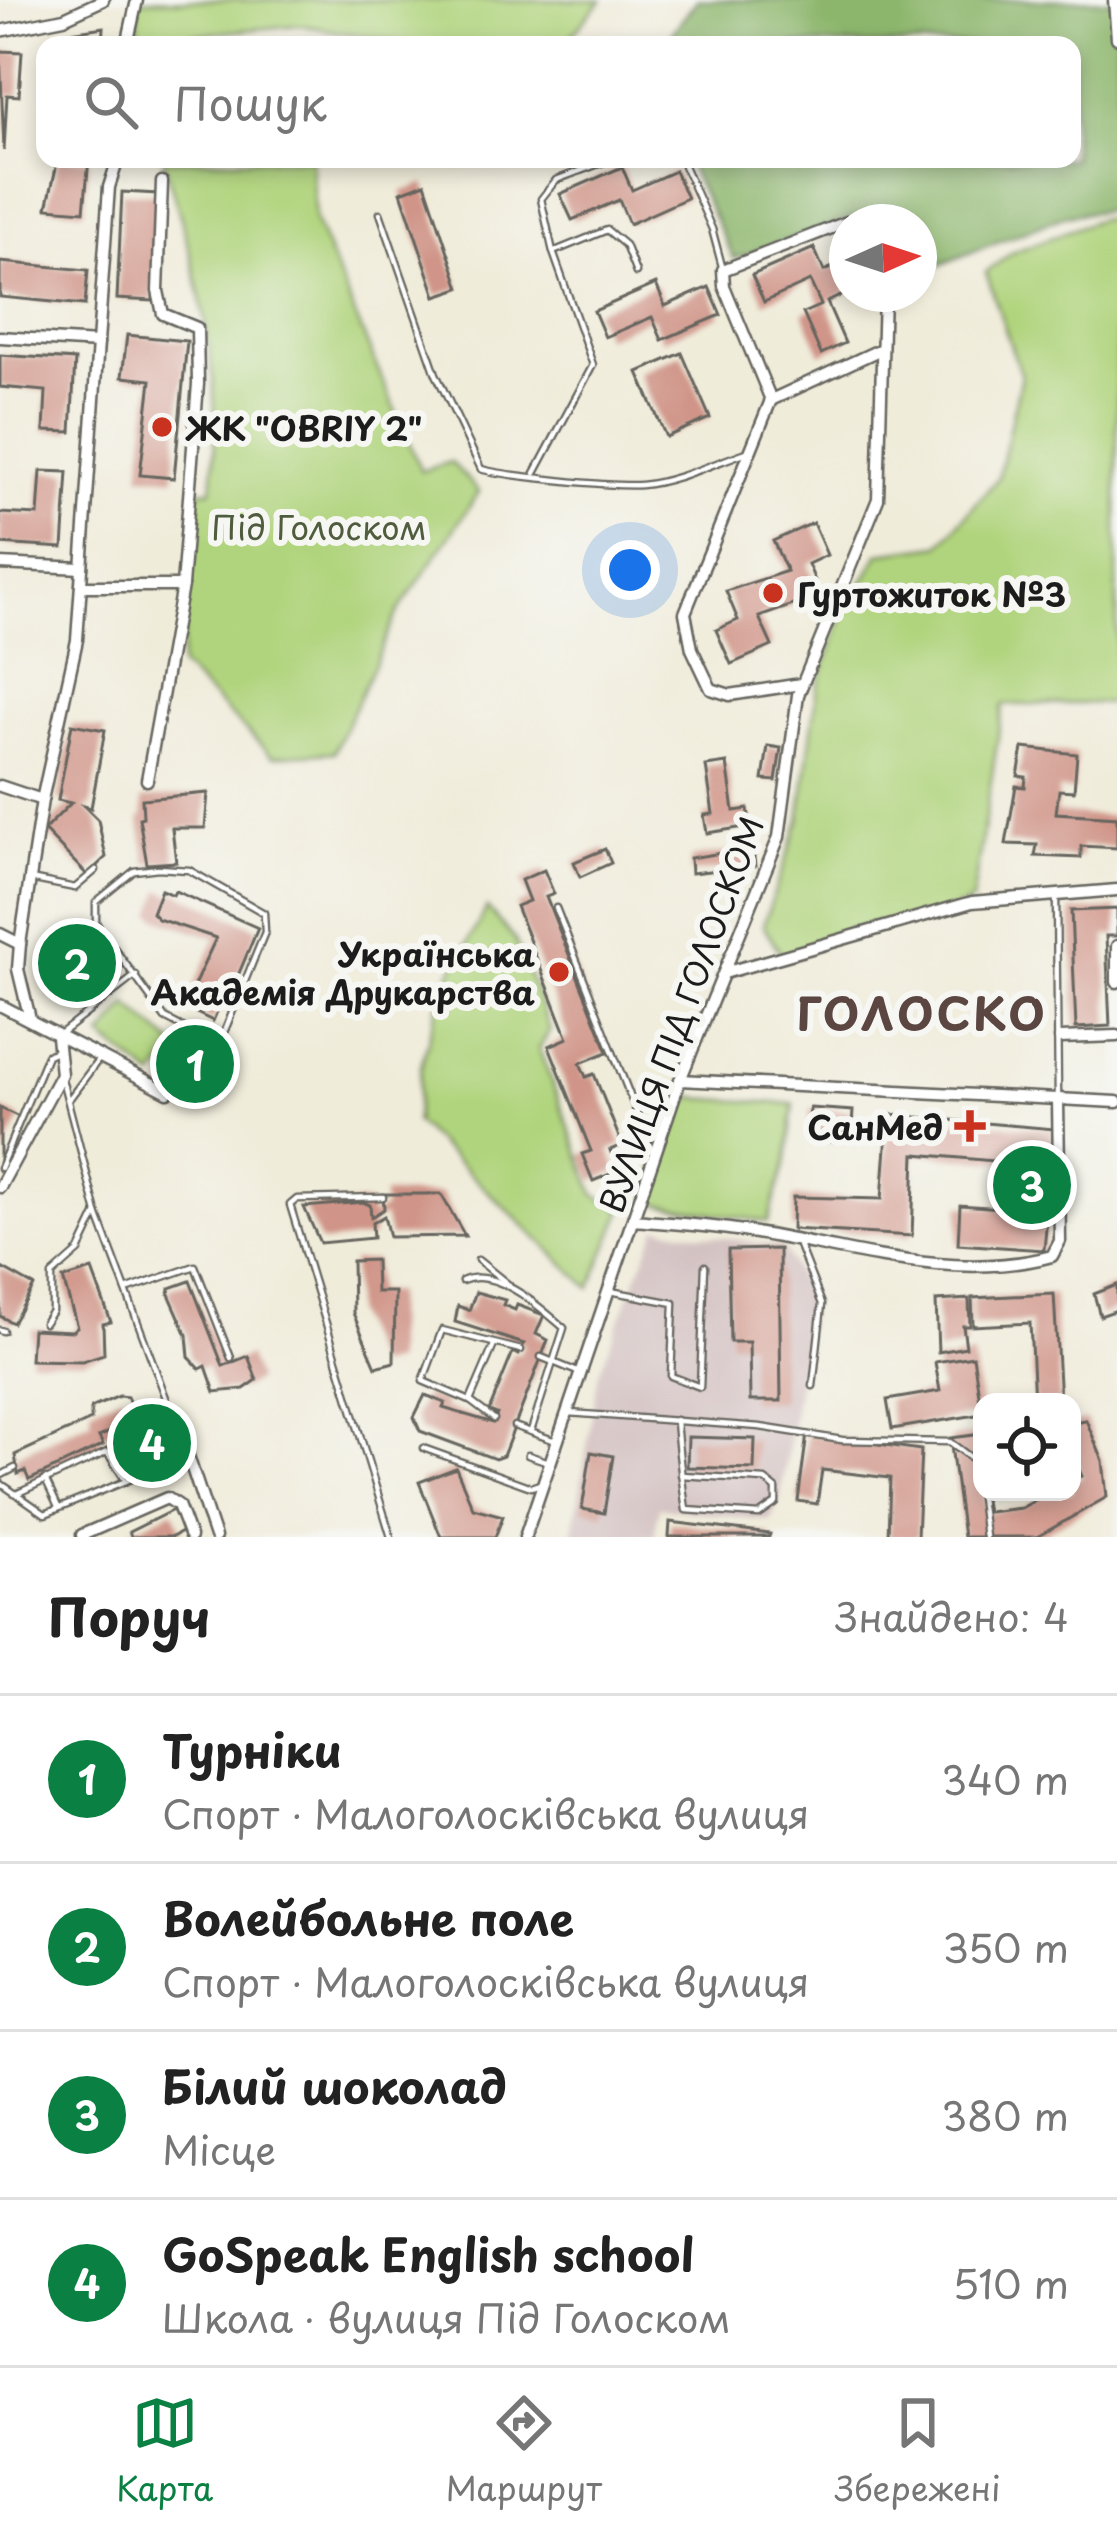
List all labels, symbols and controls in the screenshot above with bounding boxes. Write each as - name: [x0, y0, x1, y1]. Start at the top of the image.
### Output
- search box: [36, 36, 1081, 168]
- text: Пошук: [174, 68, 327, 136]
- icon: search: [78, 69, 144, 135]
- north arrow: [829, 204, 937, 312]
- place label: ЖК "OBRIY 2": [185, 402, 422, 452]
- marker: ЖК "OBRIY 2": [149, 414, 175, 440]
- park label: Під Голоском: [211, 501, 427, 551]
- your location: [600, 540, 660, 600]
- place label: Гуртожиток №3: [797, 568, 1066, 618]
- marker: Гуртожиток №3: [760, 580, 786, 606]
- street label: ВУЛИЦЯ ПІД ГОЛОСКОМ: [585, 809, 775, 1219]
- pin: 2: [38, 918, 116, 1008]
- place label: Українська Академія Друкарства: [151, 928, 536, 1016]
- marker: Українська Академія Друкарства: [546, 959, 572, 985]
- district label: ГОЛОСКО: [796, 978, 1048, 1046]
- pin: 1: [156, 1019, 234, 1109]
- place label: СанМед: [807, 1101, 943, 1151]
- marker: СанМед: [954, 1110, 986, 1142]
- pin: 3: [993, 1140, 1071, 1230]
- map controls: [973, 1393, 1081, 1501]
- button: locate: [973, 1393, 1081, 1501]
- pin: 4: [113, 1398, 191, 1488]
- text: Поруч: [48, 1577, 210, 1654]
- text: Знайдено: 4: [835, 1586, 1069, 1645]
- text: Турніки: [162, 1715, 342, 1783]
- text: 1: [78, 1749, 96, 1808]
- text: 340 m: [941, 1749, 1069, 1808]
- text: Спорт · Малоголосківська вулиця: [162, 1783, 809, 1842]
- text: Волейбольне поле: [162, 1883, 574, 1951]
- text: 2: [73, 1917, 101, 1976]
- text: 350 m: [942, 1917, 1069, 1976]
- text: Спорт · Малоголосківська вулиця: [162, 1951, 809, 2010]
- text: Білий шоколад: [162, 2051, 507, 2119]
- text: 3: [74, 2085, 100, 2144]
- text: 380 m: [941, 2085, 1069, 2144]
- text: Місце: [162, 2119, 276, 2178]
- text: GoSpeak English school: [162, 2219, 694, 2287]
- text: 4: [74, 2253, 100, 2312]
- text: 510 m: [952, 2253, 1069, 2312]
- text: Школа · вулиця Під Голоском: [162, 2287, 731, 2346]
- tab: Карта: [116, 2390, 213, 2512]
- tab: Маршрут: [446, 2390, 602, 2512]
- tab: Збережені: [835, 2390, 1001, 2512]

